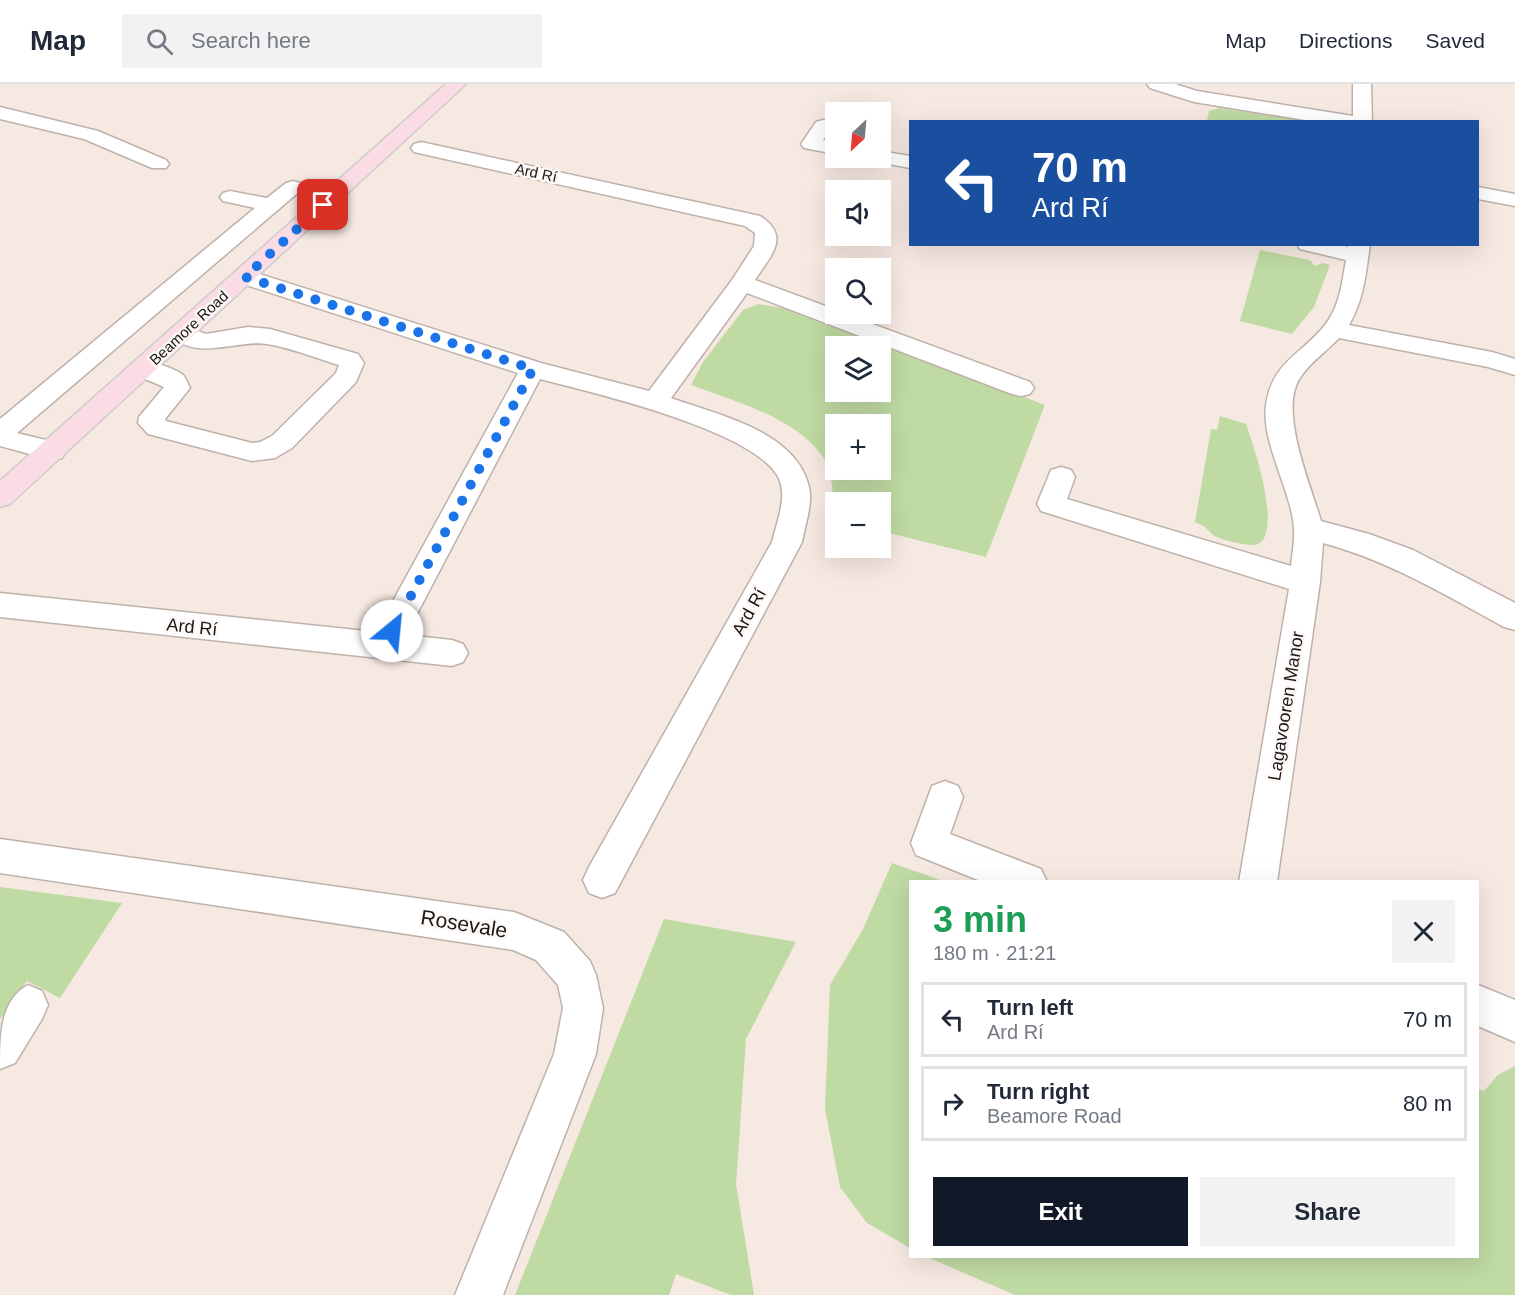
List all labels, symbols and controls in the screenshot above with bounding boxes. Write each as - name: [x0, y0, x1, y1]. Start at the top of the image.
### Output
- search box: [122, 14, 542, 68]
- text: Map: [30, 25, 86, 56]
- icon: search: [143, 25, 176, 58]
- text: Search here: [191, 28, 311, 53]
- text: Map: [1225, 29, 1266, 52]
- text: Directions: [1299, 29, 1392, 52]
- text: Saved: [1425, 29, 1485, 52]
- north arrow: [825, 102, 891, 168]
- map controls: [825, 102, 891, 558]
- icon: left: [933, 144, 1011, 222]
- text: 70 m: [1032, 144, 1128, 191]
- street label: Ard Rí: [514, 160, 559, 185]
- pin: [297, 179, 348, 230]
- button: sound: [825, 180, 891, 246]
- icon: arrive: [306, 188, 339, 221]
- text: Ard Rí: [1032, 193, 1109, 223]
- button: search: [825, 258, 891, 324]
- street label: Beamore Road: [146, 287, 231, 368]
- button: layers: [825, 336, 891, 402]
- button: +: [825, 414, 891, 480]
- button: −: [825, 492, 891, 558]
- street label: Ard Rí: [728, 585, 770, 639]
- position arrow: [360, 599, 424, 663]
- street label: Ard Rí: [166, 614, 218, 640]
- street label: Lagavooren Manor: [1264, 630, 1308, 782]
- text: 3 min: [933, 899, 1027, 940]
- button: close: [1392, 900, 1455, 963]
- street label: Rosevale: [419, 905, 509, 942]
- text: 180 m · 21:21: [933, 942, 1056, 964]
- text: Turn left: [987, 995, 1073, 1020]
- icon: left: [936, 1003, 969, 1036]
- text: 70 m: [1403, 1007, 1452, 1032]
- text: Ard Rí: [987, 1021, 1044, 1043]
- text: Turn right: [987, 1079, 1089, 1104]
- icon: right: [936, 1087, 969, 1120]
- text: 80 m: [1403, 1091, 1452, 1116]
- text: Beamore Road: [987, 1105, 1122, 1127]
- button: Exit: [933, 1177, 1188, 1246]
- button: Share: [1200, 1177, 1455, 1246]

